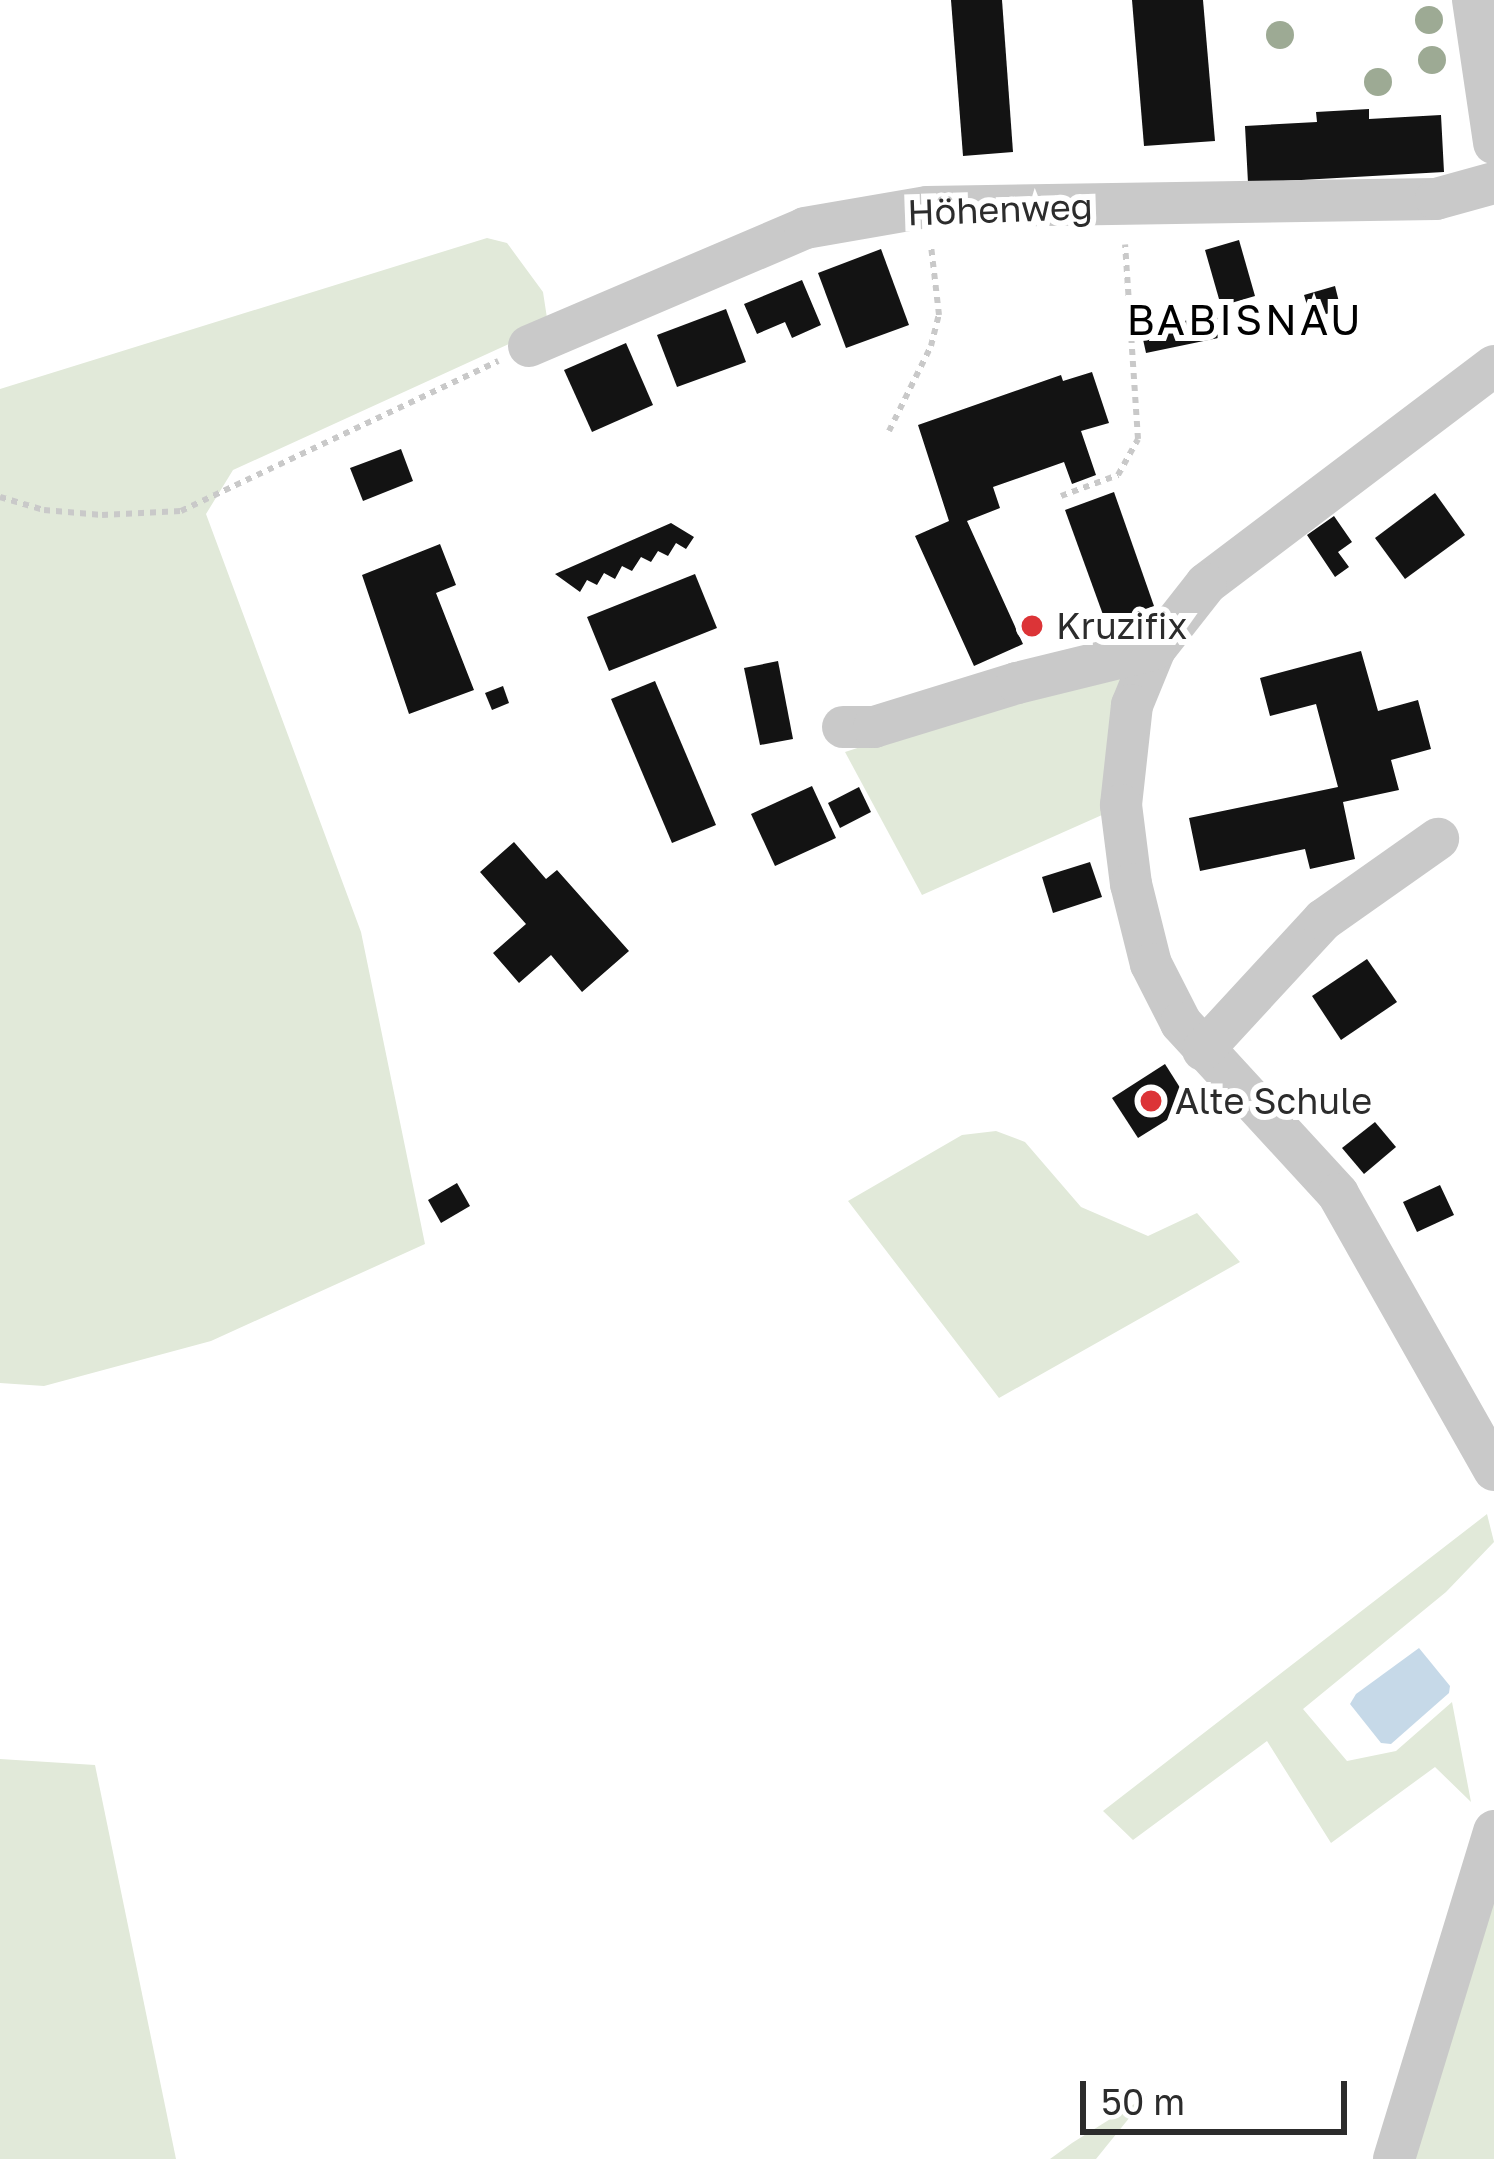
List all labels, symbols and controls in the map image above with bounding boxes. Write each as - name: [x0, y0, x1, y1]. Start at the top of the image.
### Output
- street label: Höhenweg: [907, 184, 1093, 234]
- district label: BABISNAU: [1126, 294, 1364, 344]
- place label: Kruzifix: [1056, 604, 1187, 648]
- marker: Kruzifix: [1019, 613, 1045, 639]
- place label: Alte Schule: [1175, 1079, 1372, 1123]
- marker: Alte Schule: [1138, 1088, 1164, 1114]
- scale bar: [1086, 2057, 1353, 2131]
- text: 50 m: [1101, 2080, 1185, 2123]

